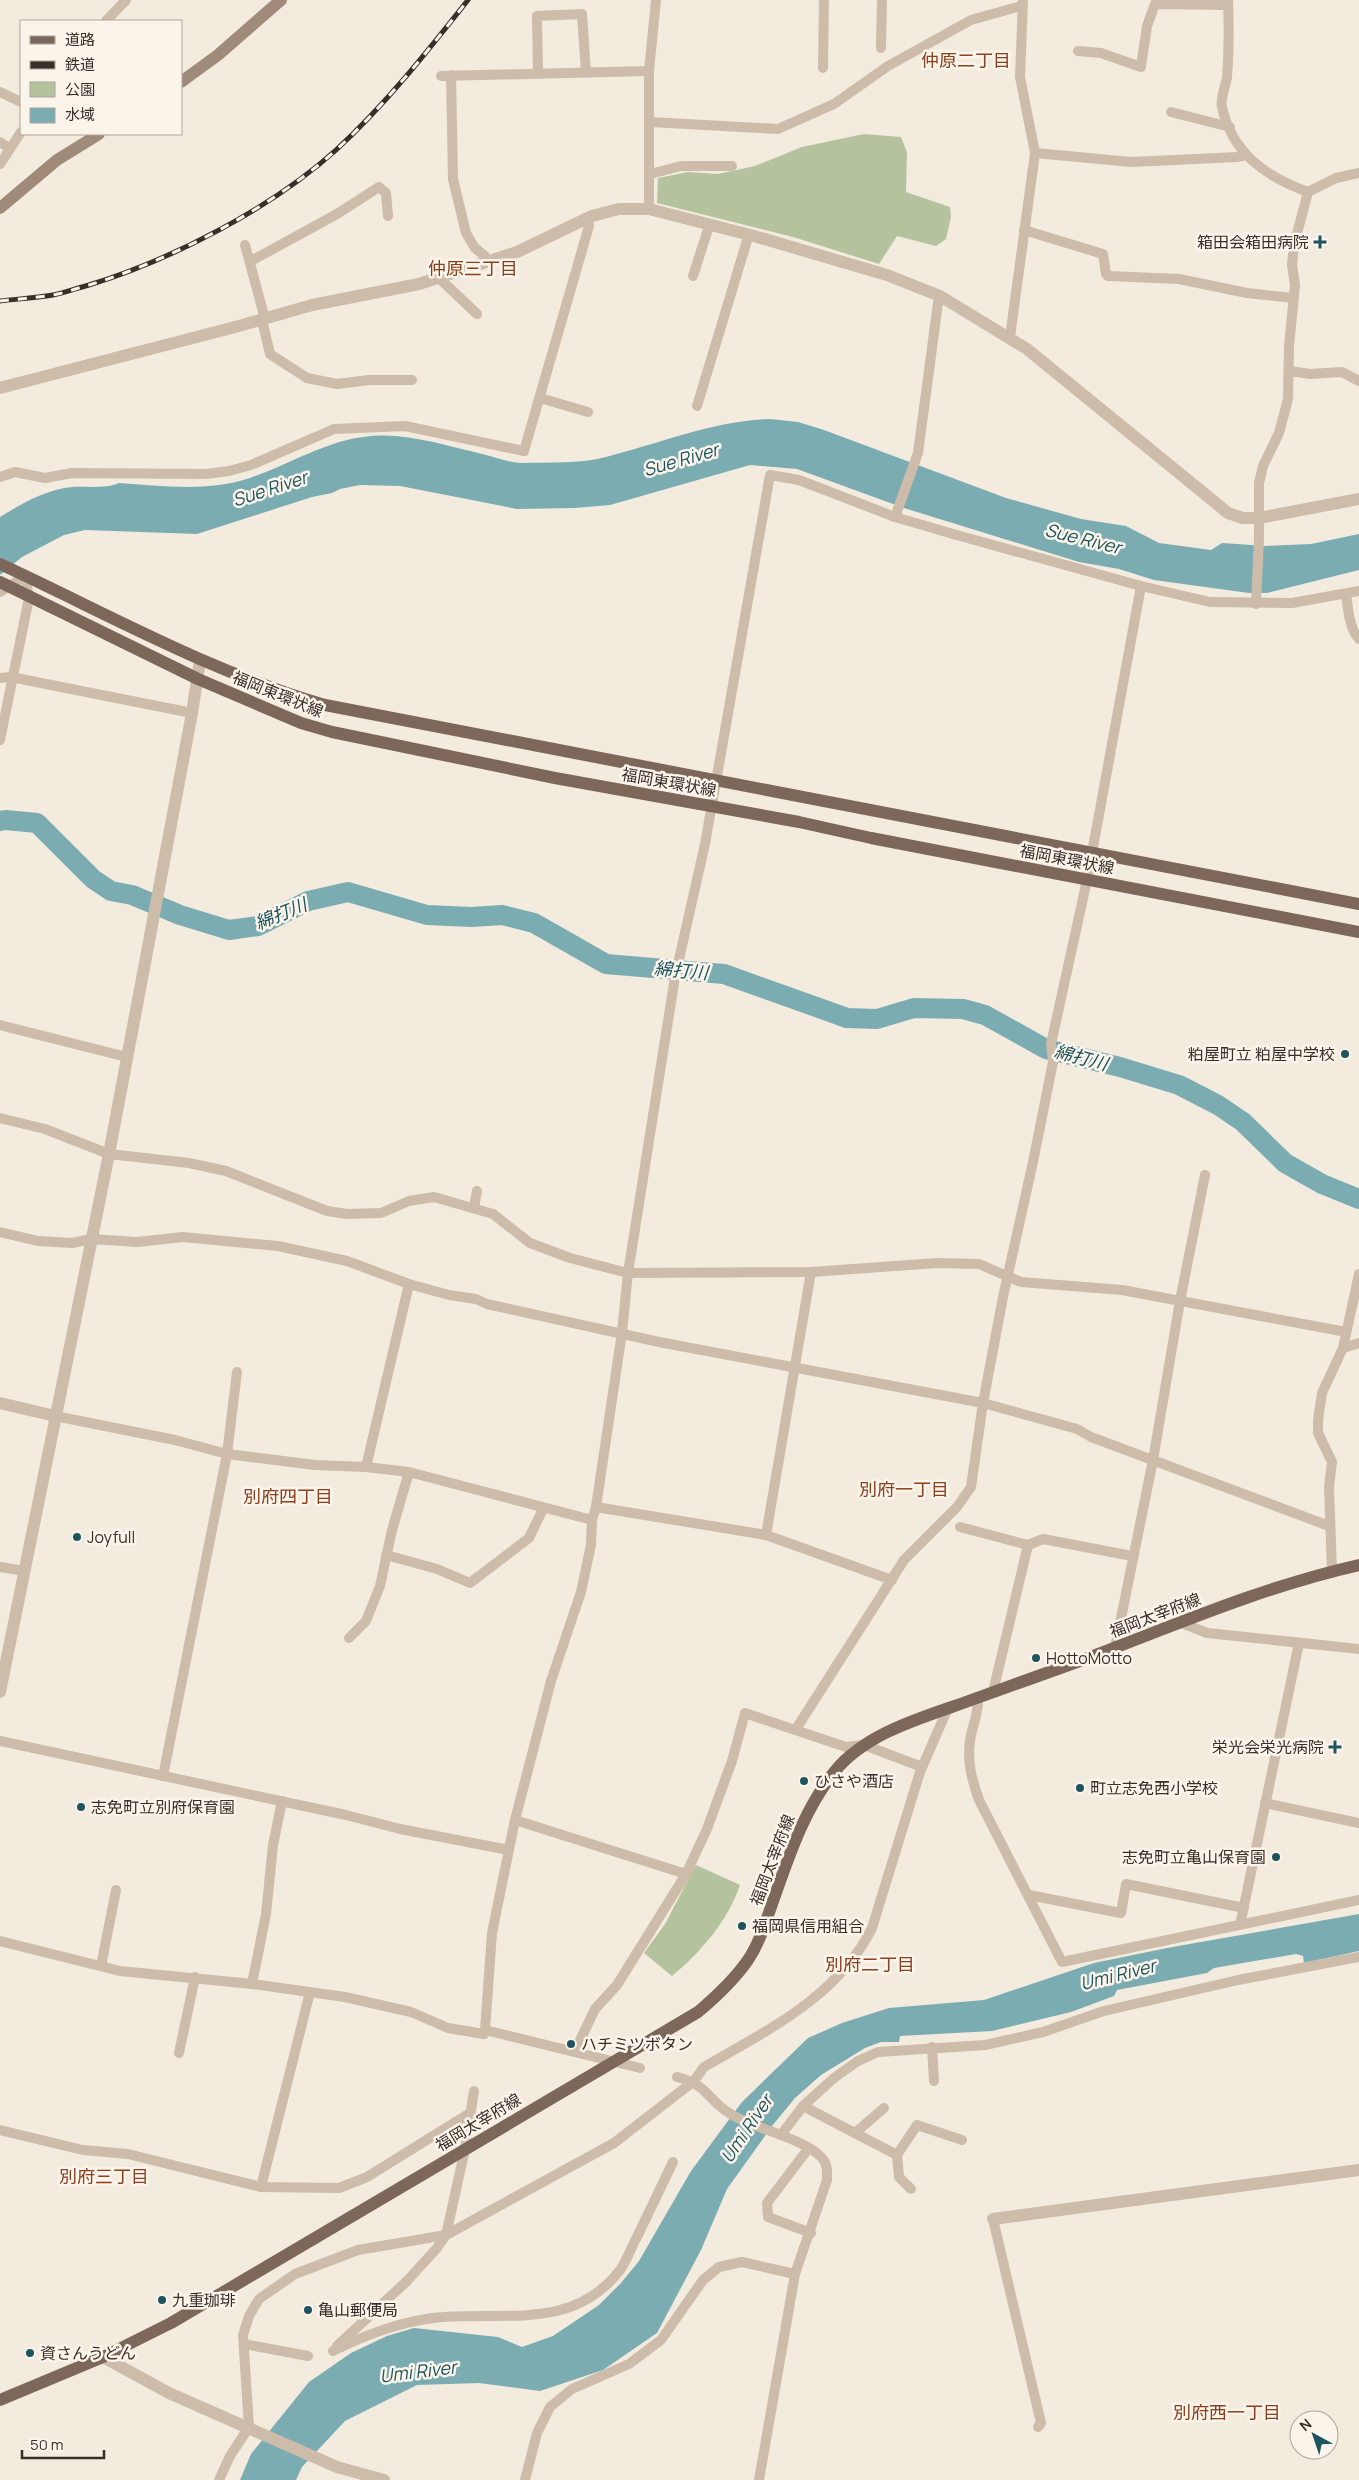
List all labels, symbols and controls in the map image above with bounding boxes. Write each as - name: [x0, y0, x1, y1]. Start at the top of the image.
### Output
- legend: [20, 20, 182, 135]
- text: 道路: [65, 29, 95, 50]
- district label: 仲原二丁目: [921, 48, 1011, 72]
- text: 鉄道: [65, 54, 95, 75]
- text: 公園: [65, 79, 95, 100]
- text: 水域: [65, 104, 95, 125]
- place label: 箱田会箱田病院: [1197, 231, 1309, 253]
- marker: 箱田会箱田病院: [1313, 235, 1327, 249]
- district label: 仲原三丁目: [428, 256, 518, 280]
- water label: Sue River: [640, 436, 724, 481]
- water label: Sue River: [229, 464, 313, 511]
- water label: Sue River: [1043, 517, 1126, 560]
- street label: 福岡東環状線: [229, 666, 327, 722]
- street label: 福岡東環状線: [620, 763, 718, 801]
- street label: 福岡東環状線: [1018, 839, 1116, 879]
- water label: 綿打川: [251, 891, 312, 934]
- water label: 綿打川: [653, 956, 711, 984]
- water label: 綿打川: [1052, 1038, 1112, 1076]
- place label: 粕屋町立 粕屋中学校: [1188, 1043, 1335, 1065]
- marker: 粕屋町立 粕屋中学校: [1339, 1048, 1351, 1060]
- district label: 別府一丁目: [859, 1477, 949, 1501]
- district label: 別府四丁目: [243, 1484, 333, 1508]
- place label: Joyfull: [87, 1526, 135, 1548]
- marker: Joyfull: [71, 1531, 83, 1543]
- street label: 福岡太宰府線: [1106, 1588, 1204, 1642]
- place label: HottoMotto: [1046, 1647, 1132, 1669]
- marker: HottoMotto: [1030, 1652, 1042, 1664]
- place label: 栄光会栄光病院: [1212, 1736, 1324, 1758]
- marker: 栄光会栄光病院: [1328, 1740, 1342, 1754]
- place label: ひさや酒店: [814, 1770, 894, 1792]
- marker: ひさや酒店: [798, 1775, 810, 1787]
- place label: 町立志免西小学校: [1090, 1777, 1218, 1799]
- marker: 町立志免西小学校: [1074, 1782, 1086, 1794]
- place label: 志免町立別府保育園: [91, 1796, 235, 1818]
- marker: 志免町立別府保育園: [75, 1801, 87, 1813]
- street label: 福岡太宰府線: [745, 1811, 799, 1909]
- place label: 志免町立亀山保育園: [1122, 1846, 1266, 1868]
- marker: 志免町立亀山保育園: [1270, 1851, 1282, 1863]
- place label: 福岡県信用組合: [752, 1915, 864, 1937]
- marker: 福岡県信用組合: [736, 1920, 748, 1932]
- district label: 別府二丁目: [825, 1952, 915, 1976]
- water label: Umi River: [1077, 1952, 1160, 1995]
- place label: ハチミツボタン: [581, 2033, 693, 2055]
- marker: ハチミツボタン: [565, 2038, 577, 2050]
- street label: 福岡太宰府線: [431, 2088, 525, 2156]
- water label: Umi River: [715, 2088, 779, 2167]
- district label: 別府三丁目: [59, 2164, 149, 2188]
- place label: 九重珈琲: [172, 2289, 236, 2311]
- marker: 九重珈琲: [156, 2294, 168, 2306]
- place label: 亀山郵便局: [318, 2299, 398, 2321]
- marker: 亀山郵便局: [302, 2304, 314, 2316]
- place label: 資さんうどん: [40, 2342, 136, 2364]
- marker: 資さんうどん: [24, 2347, 36, 2359]
- water label: Umi River: [378, 2354, 460, 2388]
- district label: 別府西一丁目: [1173, 2400, 1281, 2424]
- north arrow: [1289, 2410, 1339, 2460]
- text: N: [1295, 2414, 1315, 2435]
- scale bar: [22, 2428, 105, 2460]
- text: 50 m: [30, 2434, 64, 2455]

